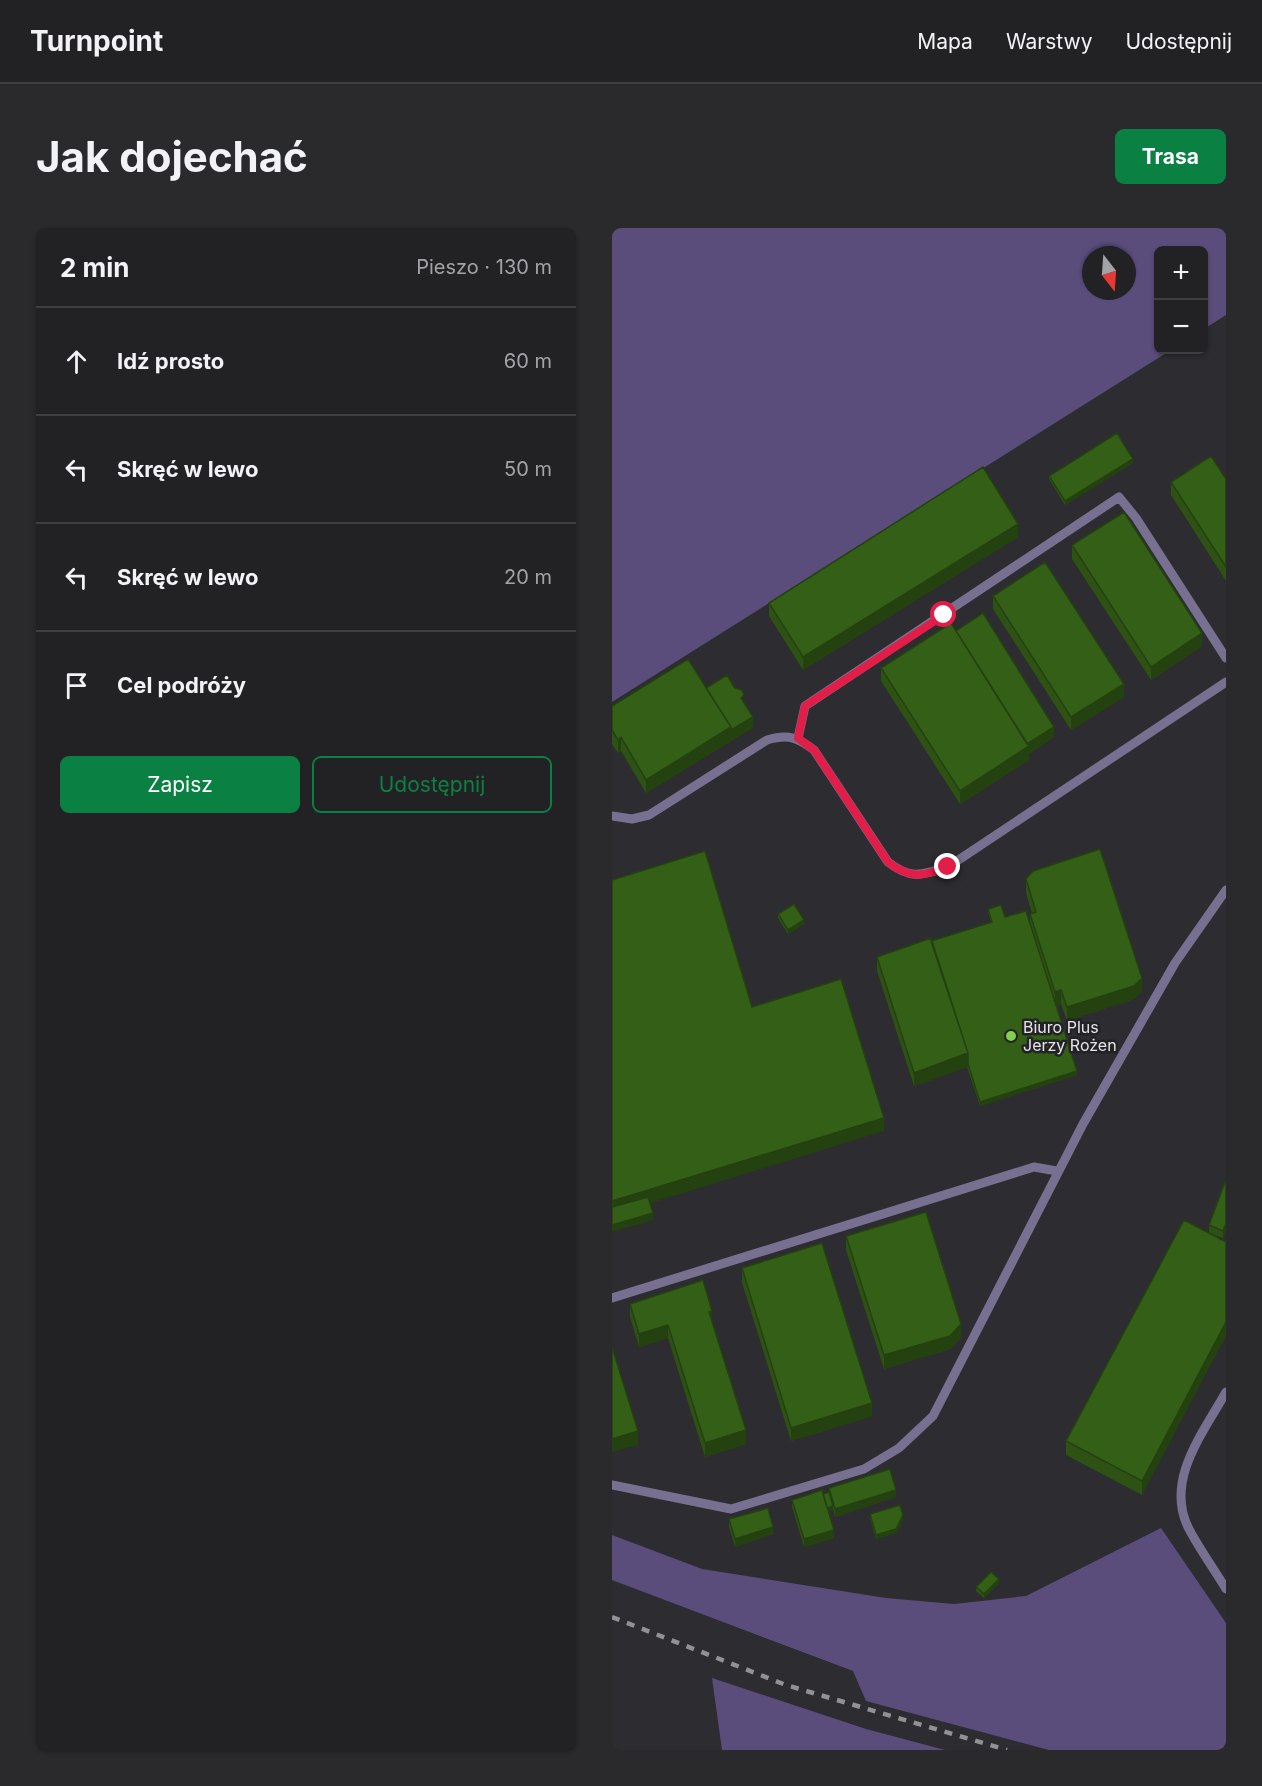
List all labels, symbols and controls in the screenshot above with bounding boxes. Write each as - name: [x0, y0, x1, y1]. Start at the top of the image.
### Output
- text: Turnpoint: [30, 24, 163, 58]
- text: Mapa: [917, 29, 973, 54]
- text: Warstwy: [1006, 29, 1092, 54]
- text: Udostępnij: [1125, 29, 1232, 54]
- button: Trasa: [1115, 129, 1226, 184]
- text: Jak dojechać: [36, 131, 308, 182]
- north arrow: [1082, 246, 1136, 300]
- map controls: [1154, 246, 1208, 354]
- button: +: [1154, 246, 1208, 300]
- text: 2 min: [60, 252, 130, 283]
- text: Pieszo · 130 m: [416, 255, 552, 279]
- button: −: [1154, 300, 1208, 354]
- icon: ahead: [60, 345, 93, 378]
- text: Idź prosto: [117, 348, 224, 374]
- text: 60 m: [504, 349, 552, 373]
- icon: left: [60, 453, 93, 486]
- text: Skręć w lewo: [117, 456, 258, 482]
- text: 50 m: [504, 457, 552, 481]
- icon: left: [60, 561, 93, 594]
- text: Skręć w lewo: [117, 564, 258, 590]
- text: 20 m: [504, 565, 552, 589]
- route start: [930, 601, 956, 627]
- icon: arrive: [60, 669, 93, 702]
- text: Cel podróży: [117, 672, 246, 698]
- button: Zapisz: [60, 756, 300, 813]
- button: Udostępnij: [312, 756, 552, 813]
- route end: [934, 853, 960, 879]
- place label: Biuro Plus Jerzy Rożen: [1023, 1017, 1117, 1055]
- marker: Biuro Plus Jerzy Rożen: [1004, 1029, 1018, 1043]

